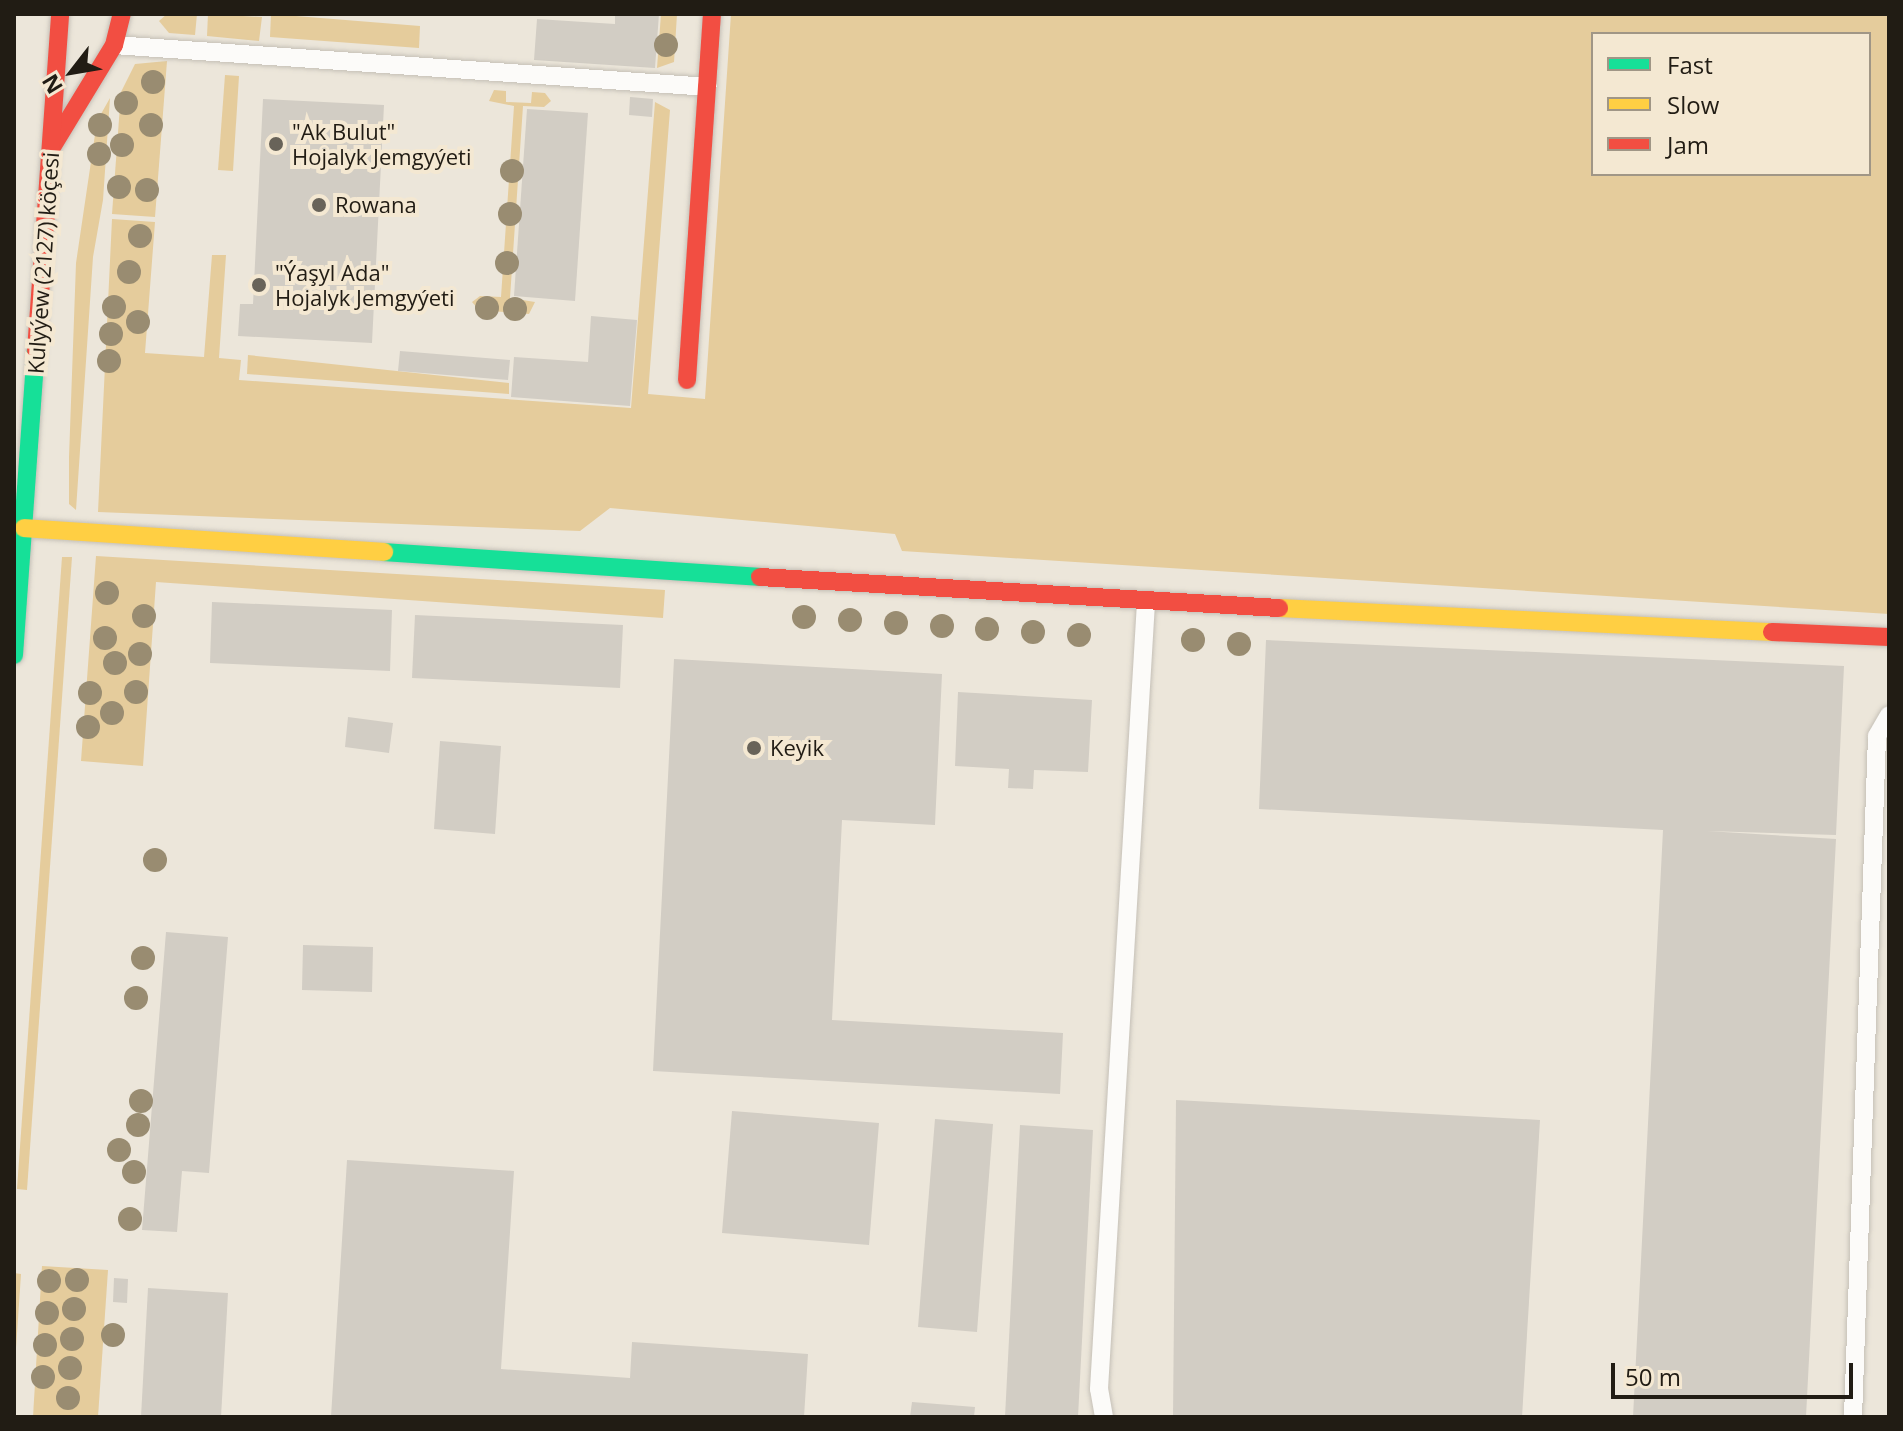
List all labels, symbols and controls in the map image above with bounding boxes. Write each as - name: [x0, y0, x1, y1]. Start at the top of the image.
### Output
- north arrow: [32, 32, 112, 112]
- legend: [1591, 32, 1871, 176]
- text: Fast: [1667, 48, 1713, 81]
- text: N: [34, 69, 69, 100]
- text: Slow: [1667, 88, 1719, 121]
- place label: "Ak Bulut" Hojalyk Jemgyýeti: [292, 118, 471, 170]
- text: Jam: [1667, 128, 1709, 161]
- marker: "Ak Bulut" Hojalyk Jemgyýeti: [267, 135, 285, 153]
- street label: Kulyýew (2127) köçesi: [22, 151, 64, 375]
- place label: Rowana: [335, 192, 417, 218]
- marker: Rowana: [310, 196, 328, 214]
- place label: "Ýaşyl Ada" Hojalyk Jemgyýeti: [275, 259, 454, 310]
- marker: "Ýaşyl Ada" Hojalyk Jemgyýeti: [250, 276, 268, 294]
- place label: Keyik: [770, 735, 824, 761]
- marker: Keyik: [745, 739, 763, 757]
- scale bar: [1615, 1347, 1857, 1397]
- text: 50 m: [1625, 1360, 1681, 1393]

